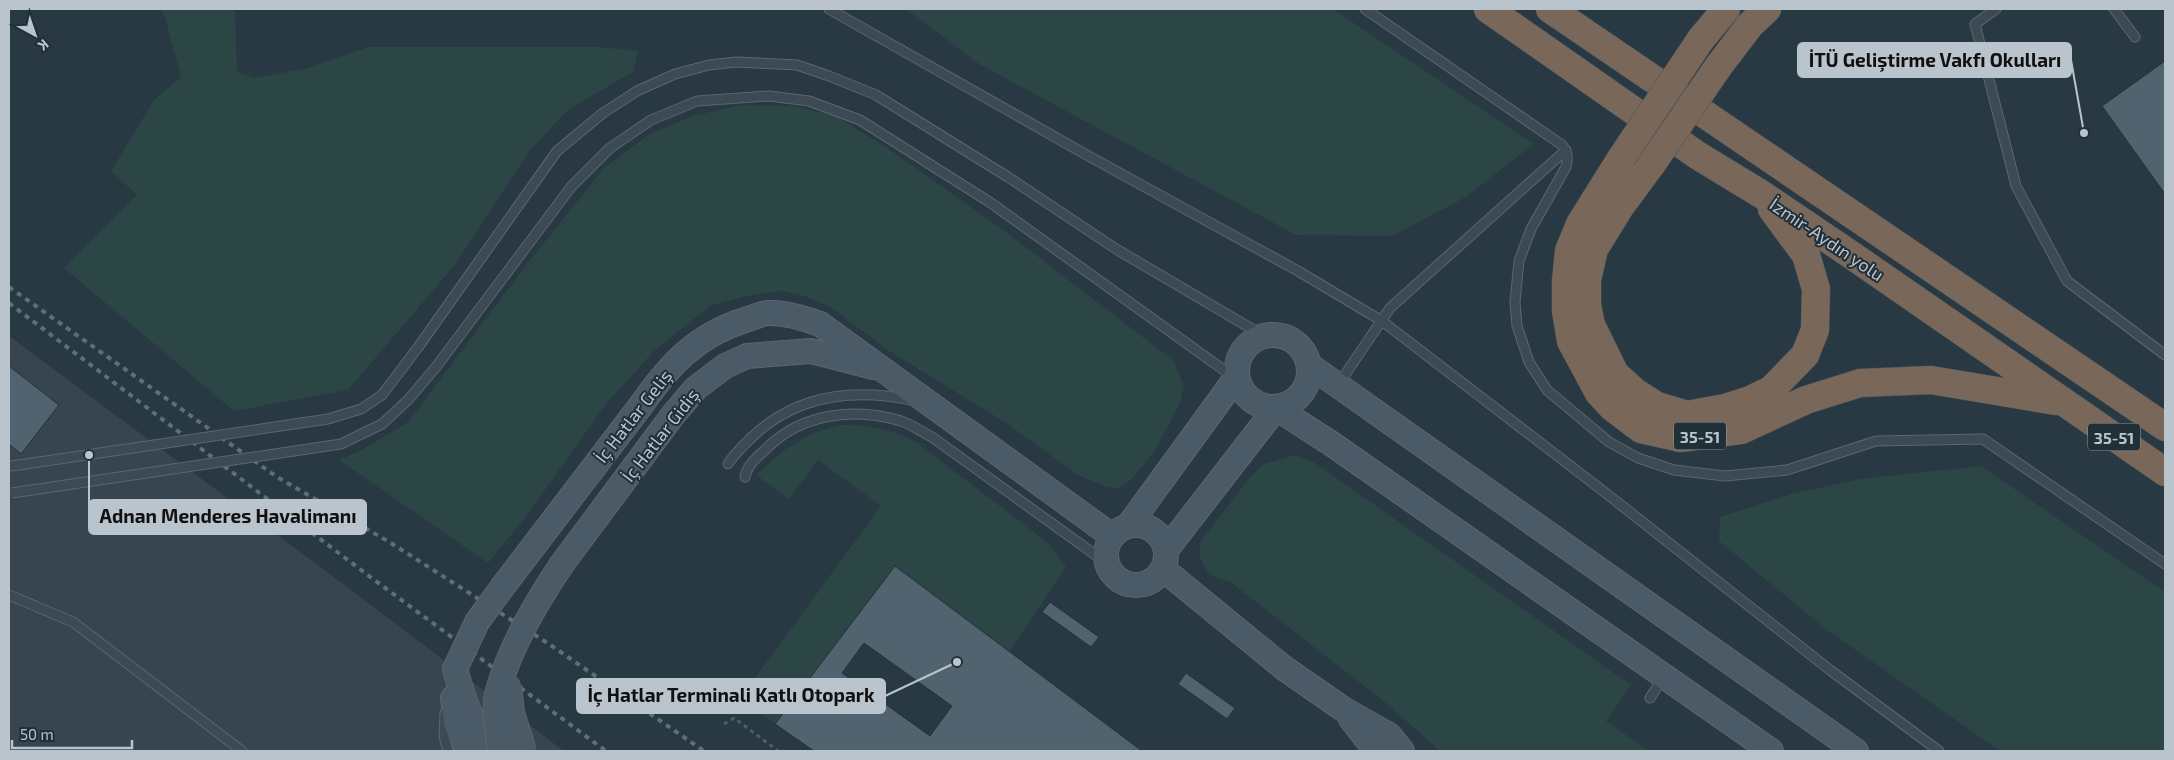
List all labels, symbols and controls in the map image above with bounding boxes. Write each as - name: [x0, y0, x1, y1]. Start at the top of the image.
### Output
- north arrow: [10, 10, 60, 60]
- text: K: [35, 36, 53, 55]
- callout: İTÜ Geliştirme Vakfı Okulları: [1798, 43, 2071, 77]
- text: İTÜ Geliştirme Vakfı Okulları: [1809, 48, 2061, 72]
- street label: İzmir-Aydın yolu: [1766, 193, 1888, 285]
- street label: İç Hatlar Geliş: [590, 365, 677, 468]
- street label: İç Hatlar Gidiş: [617, 384, 704, 487]
- road number: 35-51: [1674, 422, 1726, 450]
- road number: 35-51: [2088, 424, 2140, 451]
- callout: Adnan Menderes Havalimanı: [89, 500, 366, 534]
- text: Adnan Menderes Havalimanı: [99, 504, 357, 527]
- callout: İç Hatlar Terminali Katlı Otopark: [577, 679, 885, 713]
- text: İç Hatlar Terminali Katlı Otopark: [587, 683, 875, 707]
- scale bar: [12, 718, 132, 750]
- text: 50 m: [20, 725, 54, 743]

